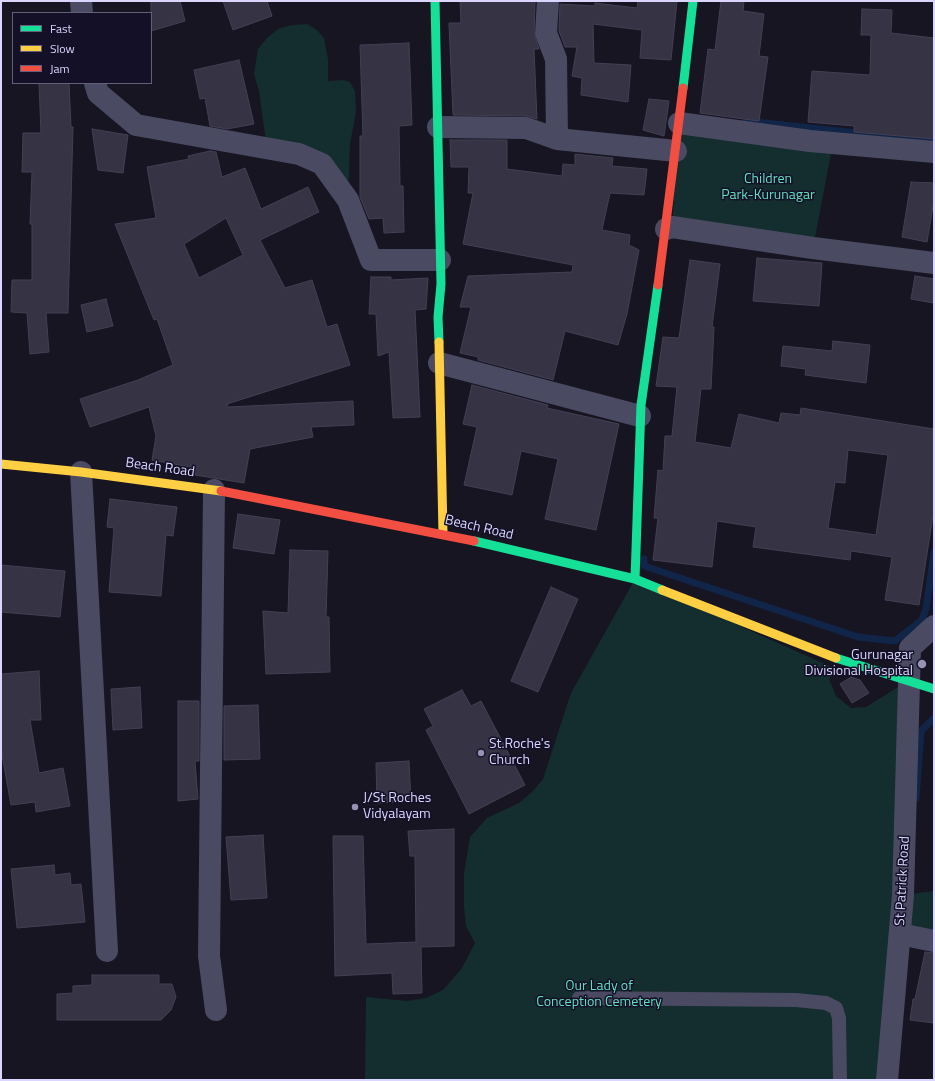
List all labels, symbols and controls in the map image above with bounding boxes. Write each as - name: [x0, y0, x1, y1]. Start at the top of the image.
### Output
- legend: [12, 12, 152, 84]
- text: Fast: [50, 19, 72, 38]
- text: Slow: [50, 39, 75, 58]
- text: Jam: [50, 59, 70, 78]
- park label: Children Park-Kurunagar: [721, 172, 815, 204]
- street label: Beach Road: [124, 455, 196, 481]
- street label: Beach Road: [443, 512, 515, 544]
- place label: Gurunagar Divisional Hospital: [804, 648, 913, 680]
- marker: Gurunagar Divisional Hospital: [916, 658, 928, 670]
- place label: St.Roche's Church: [489, 737, 550, 770]
- marker: St.Roche's Church: [476, 748, 486, 758]
- place label: J/St Roches Vidyalayam: [363, 791, 431, 824]
- marker: J/St Roches Vidyalayam: [350, 802, 360, 812]
- street label: St Patrick Road: [892, 836, 914, 926]
- park label: Our Lady of Conception Cemetery: [536, 979, 662, 1012]

